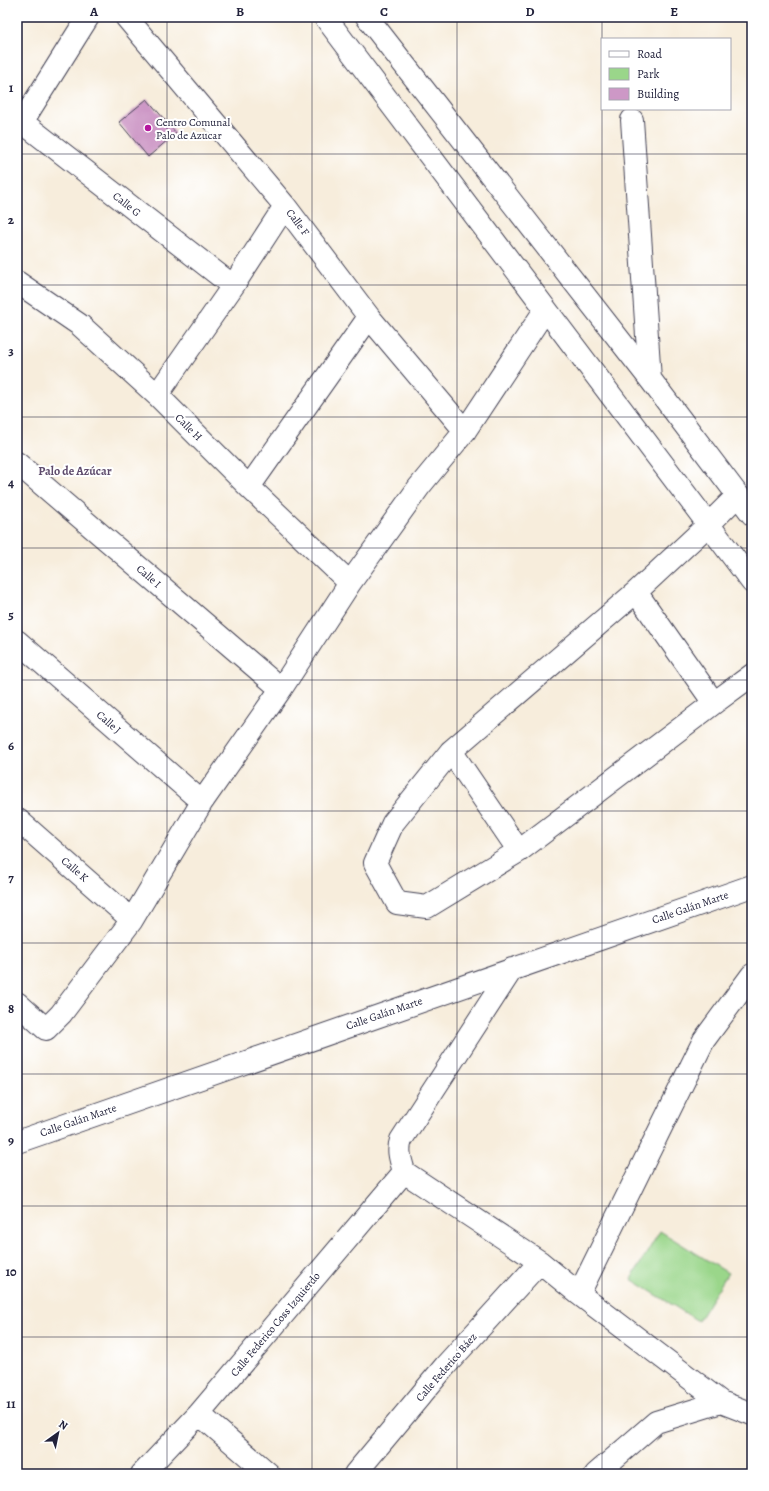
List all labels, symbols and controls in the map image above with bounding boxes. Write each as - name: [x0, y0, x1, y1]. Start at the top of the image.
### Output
- text: A: [89, 3, 99, 20]
- text: B: [236, 3, 244, 20]
- text: C: [380, 3, 388, 20]
- text: D: [525, 3, 535, 20]
- text: E: [670, 3, 678, 20]
- legend: [601, 38, 731, 110]
- text: Road: [637, 46, 663, 62]
- text: Park: [637, 66, 660, 82]
- text: 1: [9, 79, 14, 96]
- text: Building: [637, 86, 679, 102]
- place label: Centro Comunal Palo de Azucar: [156, 115, 230, 143]
- marker: Centro Comunal Palo de Azucar: [143, 123, 153, 133]
- street label: Calle G: [110, 189, 144, 220]
- street label: Calle F: [283, 206, 313, 239]
- text: 2: [8, 211, 15, 228]
- text: 3: [8, 342, 14, 359]
- street label: Calle H: [172, 410, 206, 444]
- district label: Palo de Azúcar: [38, 463, 112, 479]
- text: 4: [8, 474, 14, 491]
- street label: Calle I: [133, 561, 164, 591]
- text: 5: [8, 606, 14, 623]
- street label: Calle J: [93, 708, 124, 738]
- text: 6: [8, 737, 14, 754]
- street label: Calle K: [58, 853, 92, 885]
- text: 7: [8, 869, 14, 886]
- street label: Calle Galán Marte: [650, 887, 730, 928]
- street label: Calle Galán Marte: [344, 993, 424, 1034]
- text: 8: [8, 1000, 14, 1017]
- street label: Calle Galán Marte: [38, 1100, 118, 1141]
- text: 9: [8, 1132, 14, 1149]
- text: 10: [5, 1263, 17, 1280]
- street label: Calle Federico Coss Izquierdo: [227, 1268, 324, 1380]
- street label: Calle Federico Báez: [412, 1330, 480, 1405]
- text: 11: [6, 1395, 16, 1412]
- north arrow: [38, 1413, 78, 1453]
- text: N: [56, 1417, 71, 1434]

